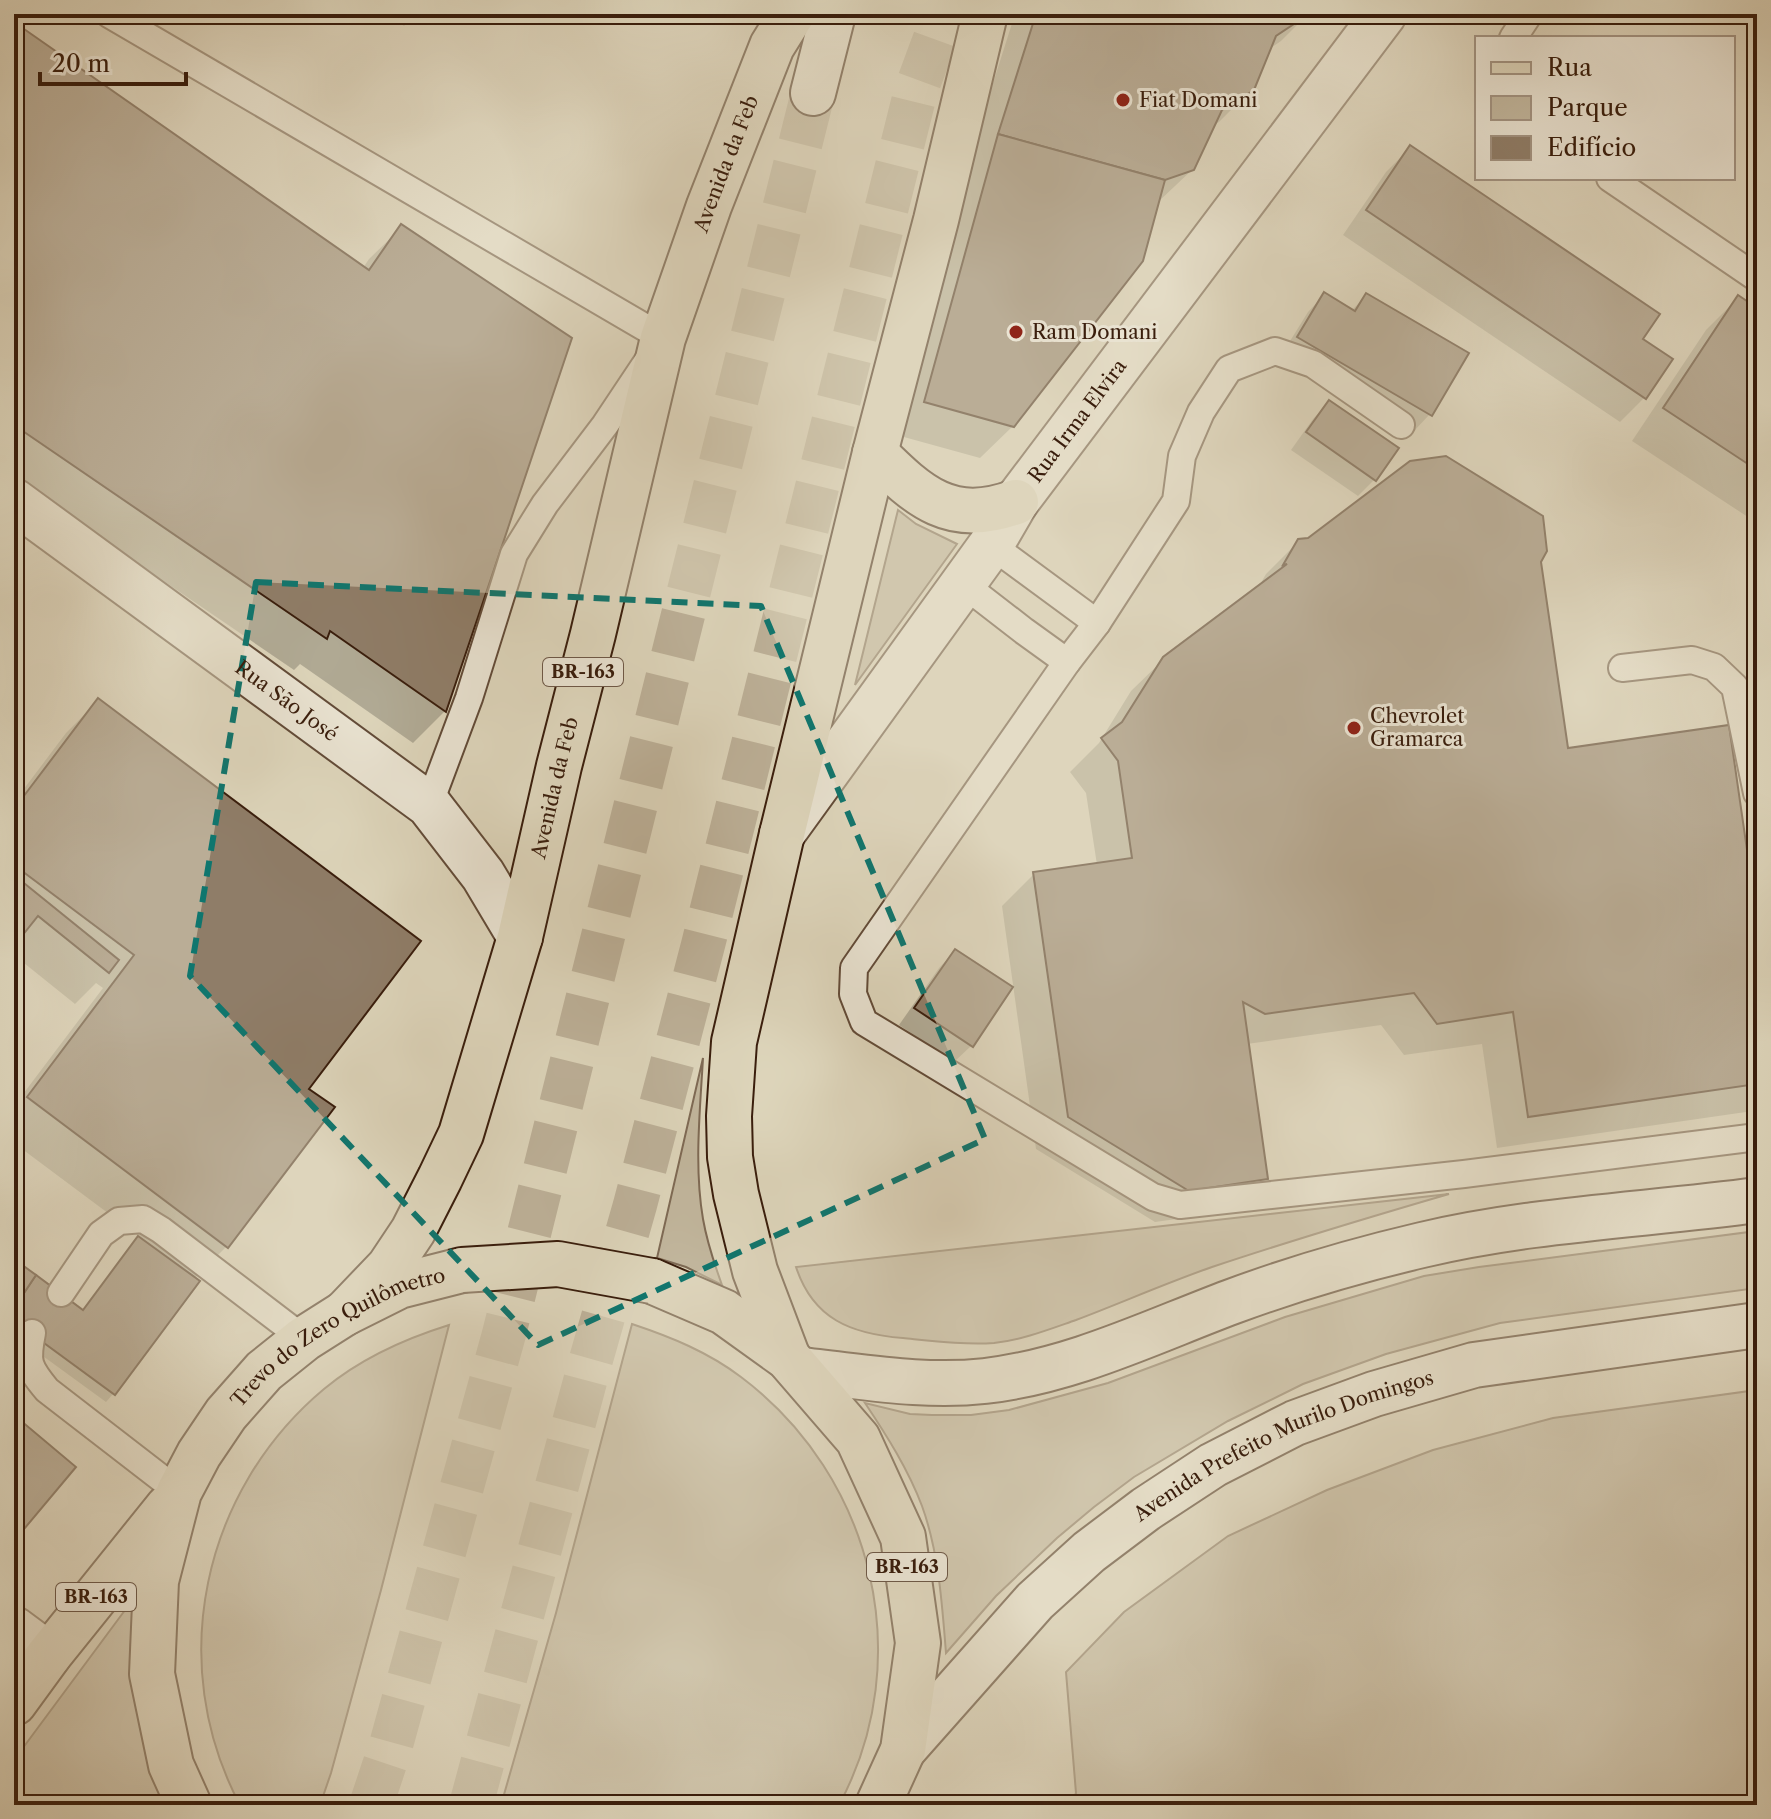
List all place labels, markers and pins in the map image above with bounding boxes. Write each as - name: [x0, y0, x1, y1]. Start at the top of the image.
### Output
- place label: Fiat Domani: [1139, 88, 1257, 112]
- marker: Fiat Domani: [1114, 91, 1132, 109]
- place label: Ram Domani: [1032, 320, 1157, 344]
- marker: Ram Domani: [1007, 323, 1025, 341]
- place label: Chevrolet Gramarca: [1370, 704, 1464, 751]
- marker: Chevrolet Gramarca: [1345, 719, 1363, 737]

